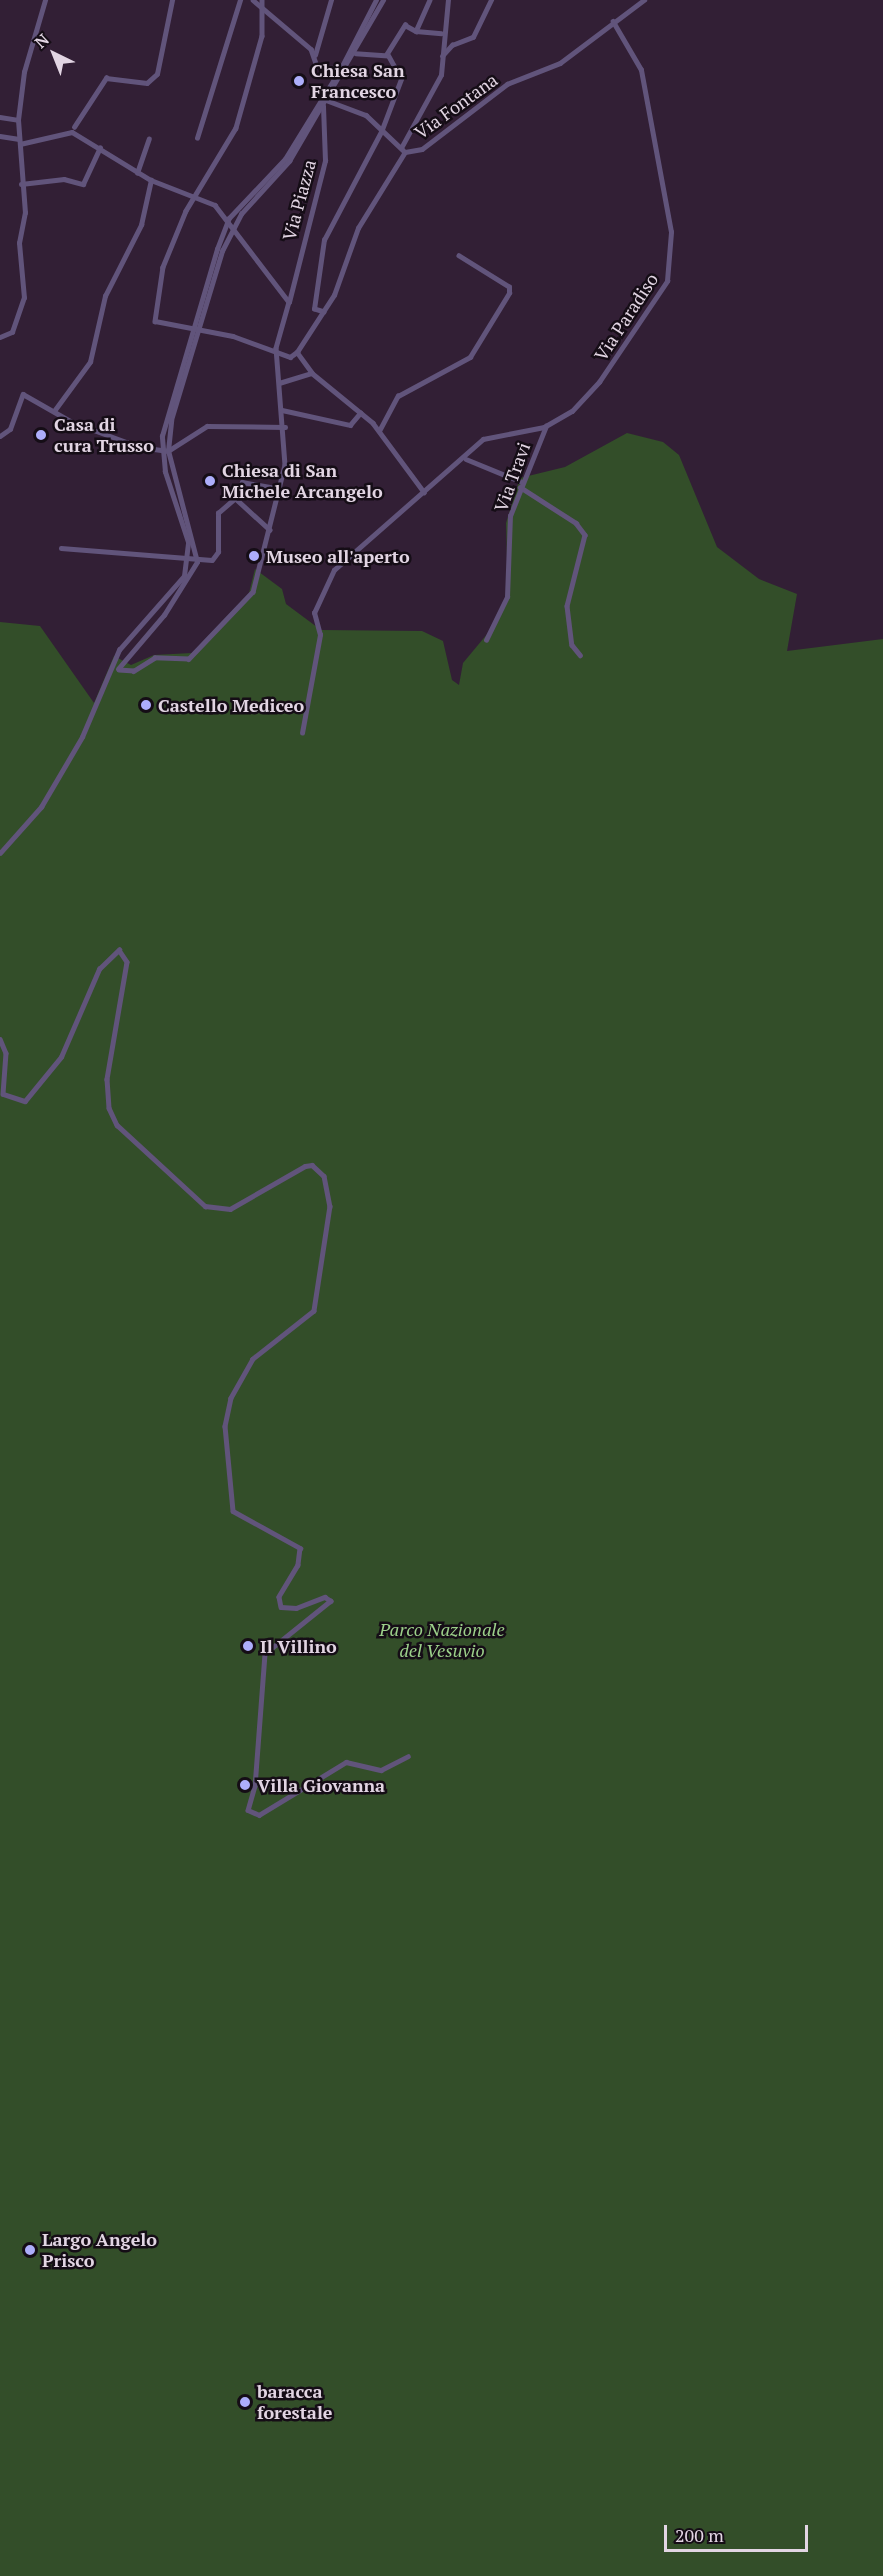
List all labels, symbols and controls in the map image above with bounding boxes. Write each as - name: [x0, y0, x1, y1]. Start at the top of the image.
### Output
- north arrow: [24, 24, 84, 84]
- text: N: [30, 29, 54, 53]
- place label: Chiesa San Francesco: [311, 60, 405, 103]
- street label: Via Fontana: [410, 69, 502, 143]
- marker: Chiesa San Francesco: [292, 74, 306, 88]
- street label: Via Piazza: [278, 157, 320, 243]
- street label: Via Paradiso: [590, 269, 662, 365]
- place label: Casa di cura Trusso: [54, 414, 154, 456]
- marker: Casa di cura Trusso: [32, 426, 50, 444]
- street label: Via Travi: [489, 439, 535, 515]
- place label: Chiesa di San Michele Arcangelo: [222, 460, 383, 502]
- marker: Chiesa di San Michele Arcangelo: [203, 474, 217, 488]
- place label: Museo all'aperto: [266, 545, 410, 567]
- marker: Museo all'aperto: [247, 549, 261, 563]
- place label: Castello Mediceo: [158, 694, 304, 716]
- marker: Castello Mediceo: [139, 698, 153, 712]
- park label: Parco Nazionale del Vesuvio: [379, 1619, 505, 1662]
- place label: Il Villino: [260, 1635, 337, 1657]
- marker: Il Villino: [241, 1639, 255, 1653]
- place label: Villa Giovanna: [257, 1774, 385, 1796]
- marker: Villa Giovanna: [238, 1778, 252, 1792]
- place label: Largo Angelo Prisco: [42, 2229, 157, 2272]
- marker: Largo Angelo Prisco: [23, 2243, 37, 2257]
- place label: baracca forestale: [257, 2381, 333, 2424]
- marker: baracca forestale: [238, 2395, 252, 2409]
- scale bar: [667, 2513, 811, 2551]
- text: 200 m: [675, 2523, 724, 2547]

